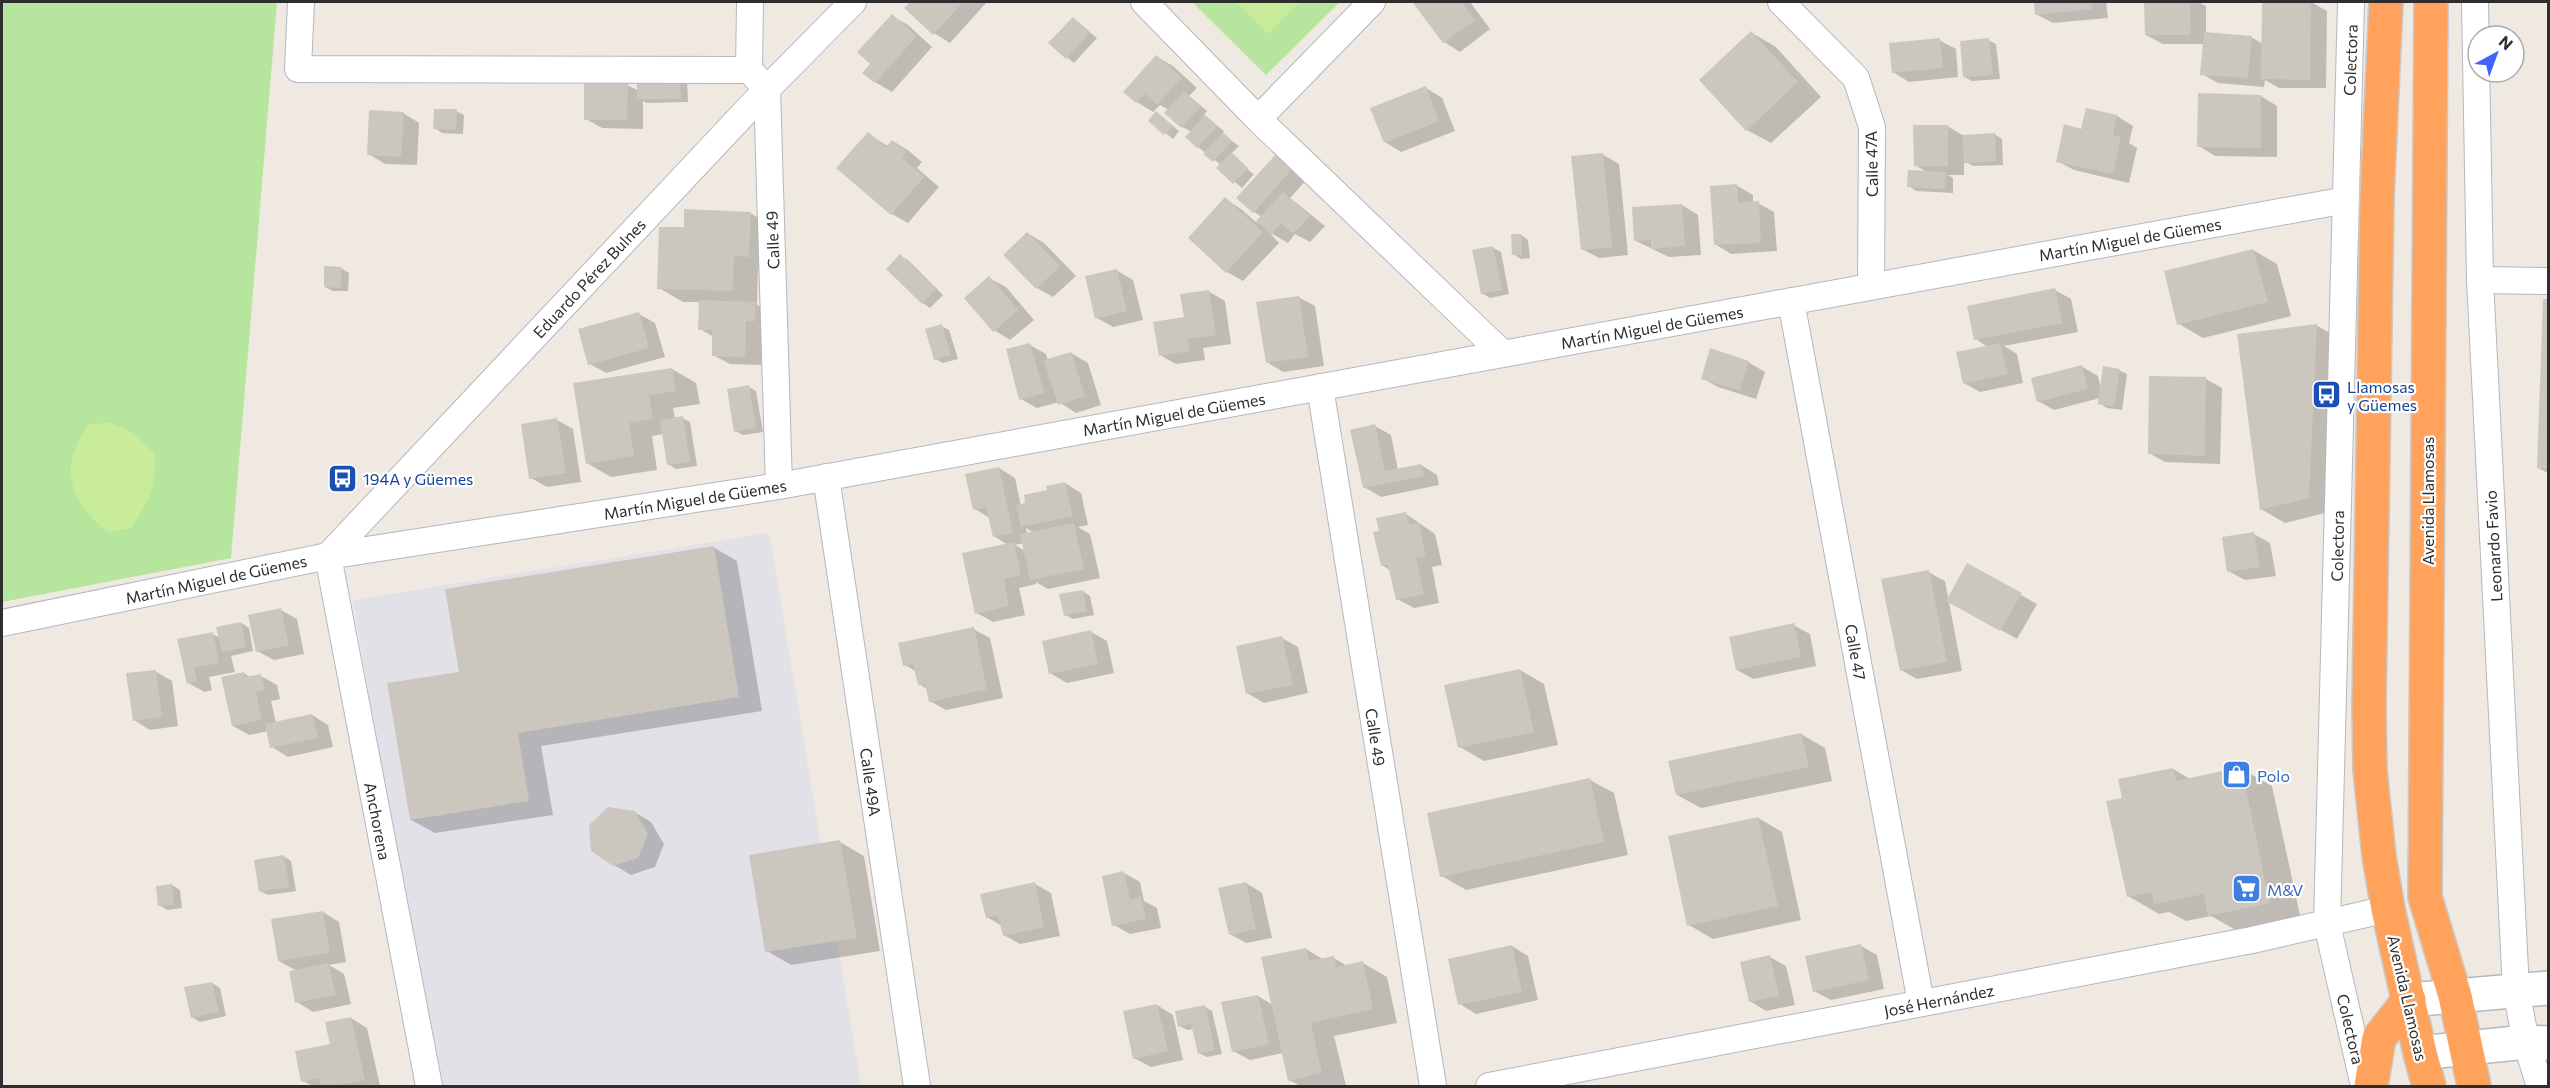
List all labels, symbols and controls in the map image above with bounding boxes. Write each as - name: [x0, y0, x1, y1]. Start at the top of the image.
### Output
- street label: Colectora: [2339, 24, 2361, 96]
- north arrow: [2466, 24, 2526, 84]
- text: N: [2495, 31, 2517, 53]
- street label: Calle 47A: [1861, 131, 1881, 197]
- street label: Calle 49: [761, 211, 783, 269]
- street label: Eduardo Pérez Bulnes: [529, 214, 649, 342]
- street label: Martín Miguel de Güemes: [2037, 214, 2223, 264]
- street label: Martín Miguel de Güemes: [1559, 302, 1745, 352]
- place label: Llamosas y Güemes: [2347, 377, 2417, 414]
- bus stop icon: Llamosas y Güemes: [2310, 379, 2342, 411]
- street label: Martín Miguel de Güemes: [1081, 389, 1267, 439]
- street label: Avenida Llamosas: [2418, 437, 2437, 565]
- bus stop icon: 194A y Güemes: [326, 462, 358, 494]
- place label: 194A y Güemes: [363, 469, 473, 488]
- street label: Martín Miguel de Güemes: [602, 475, 788, 523]
- street label: Leonardo Favio: [2481, 490, 2505, 602]
- street label: Colectora: [2327, 510, 2347, 582]
- street label: Martín Miguel de Güemes: [124, 550, 308, 608]
- street label: Calle 47: [1842, 622, 1870, 682]
- street label: Calle 49: [1362, 707, 1390, 767]
- street label: Calle 49A: [857, 747, 885, 817]
- shop icon: Polo: [2220, 759, 2252, 791]
- place label: Polo: [2257, 766, 2290, 785]
- street label: Anchorena: [361, 780, 395, 862]
- supermarket icon: M&V: [2230, 873, 2262, 905]
- place label: M&V: [2267, 880, 2303, 899]
- street label: Avenida Llamosas: [2384, 933, 2432, 1063]
- street label: José Hernández: [1882, 980, 1996, 1020]
- street label: Colectora: [2334, 992, 2368, 1066]

